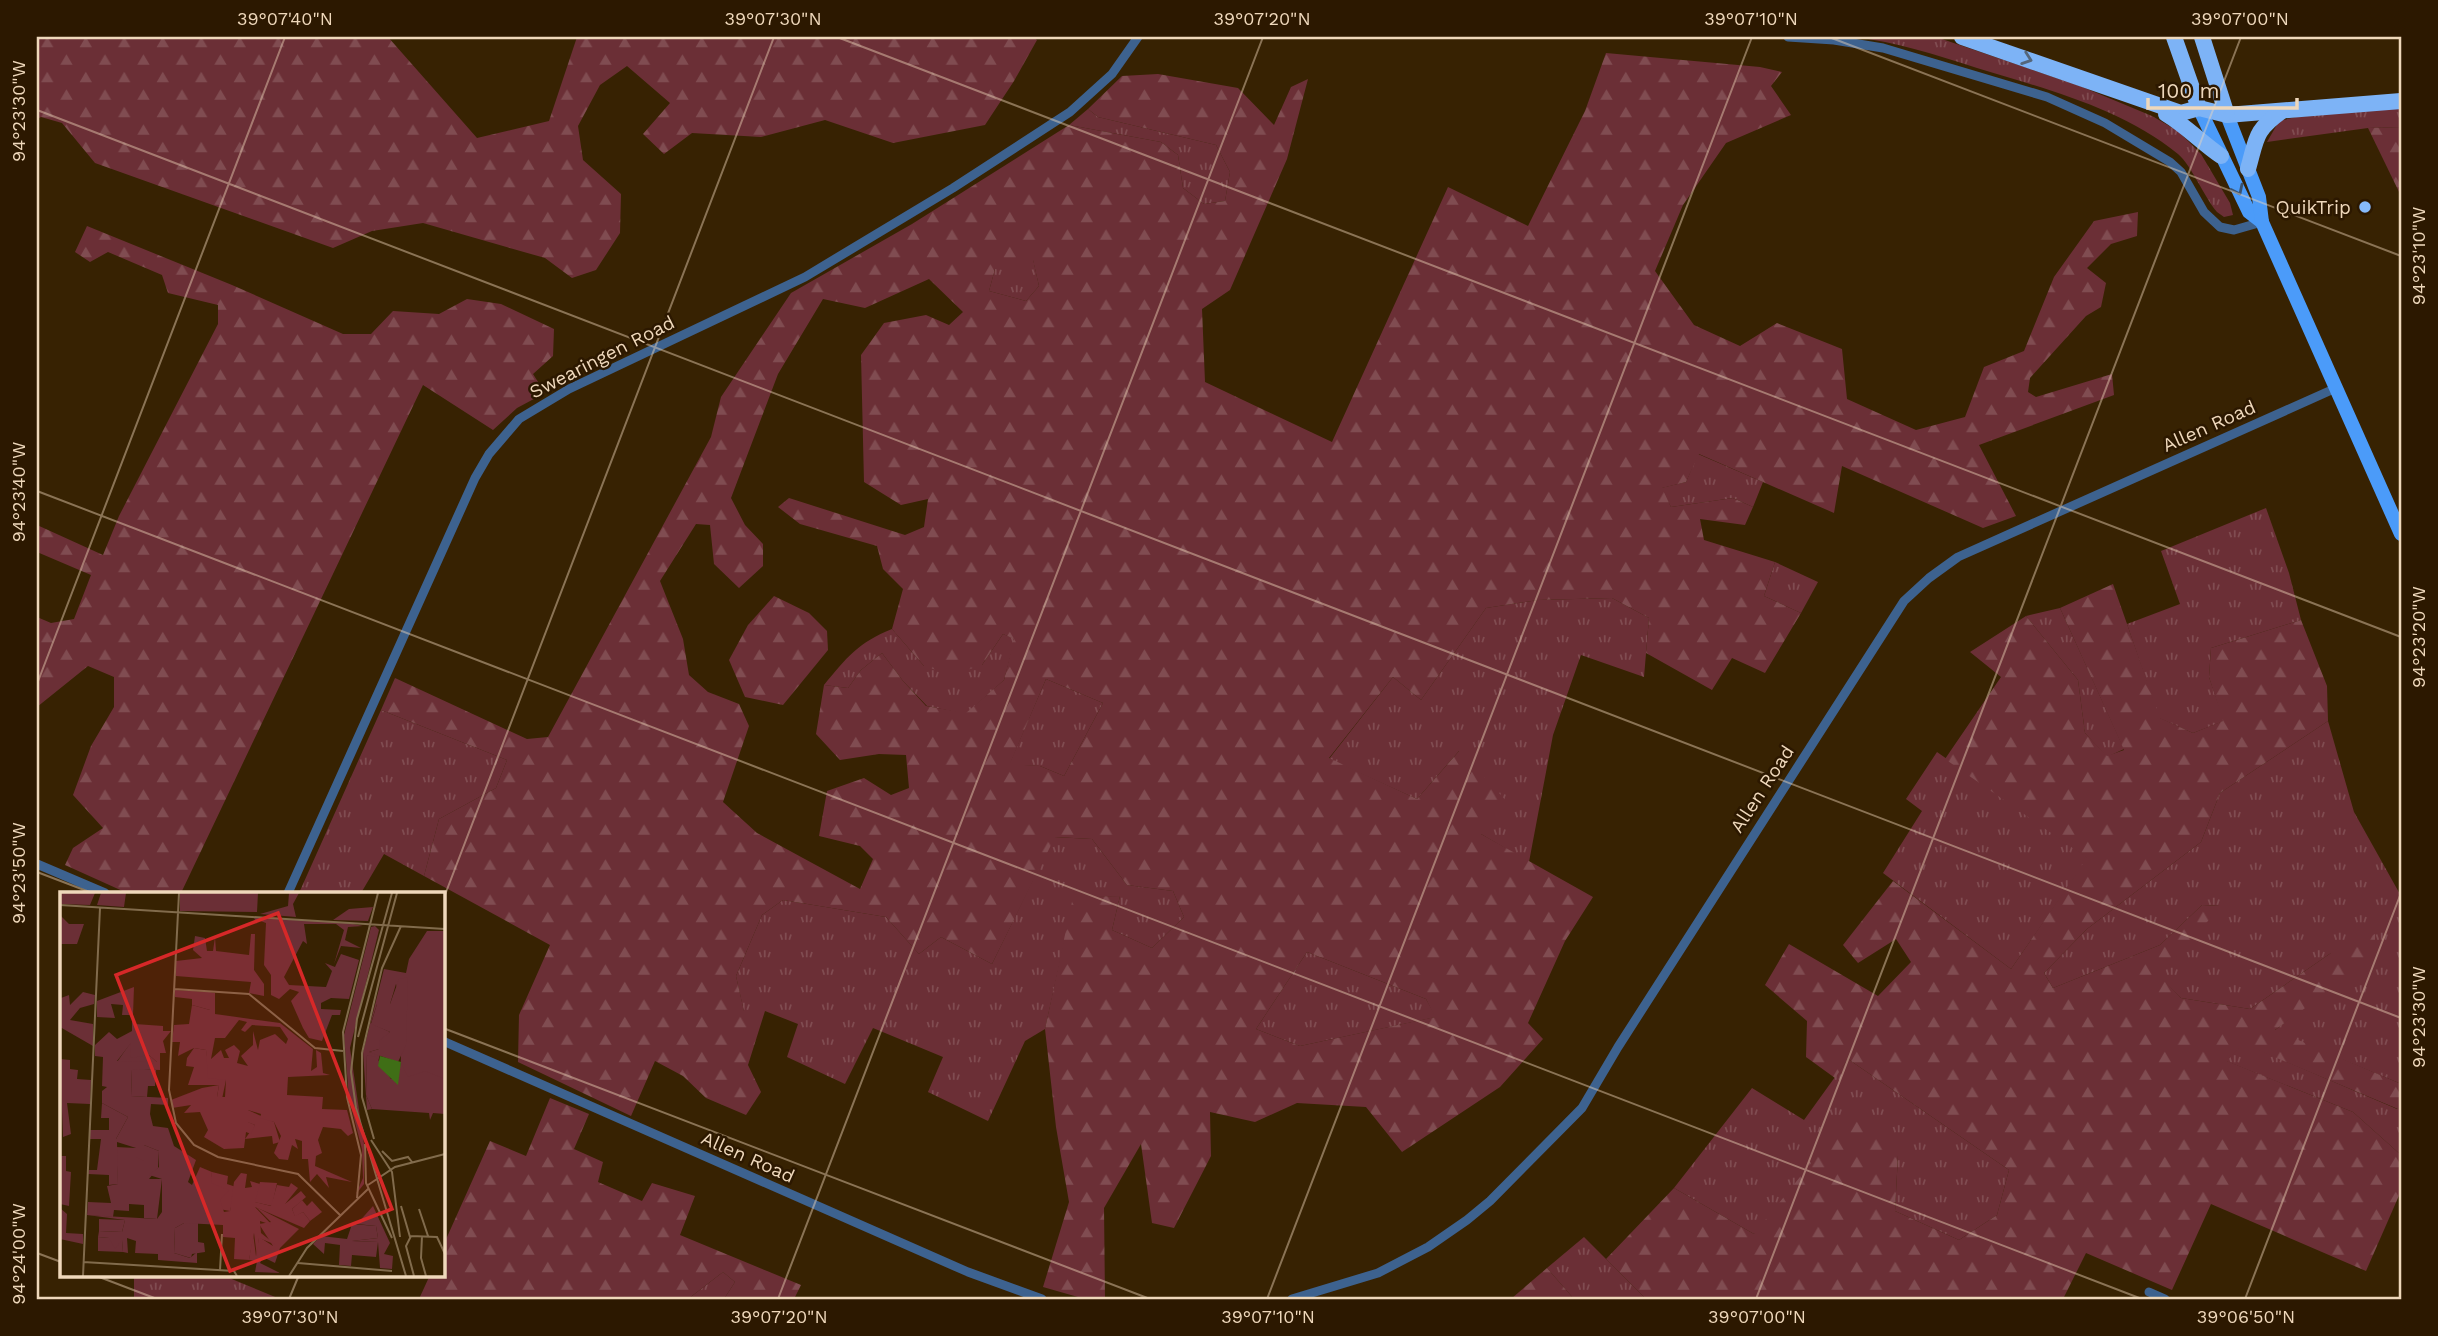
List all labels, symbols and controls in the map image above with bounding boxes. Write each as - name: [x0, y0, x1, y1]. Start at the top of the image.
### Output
- text: 39°07'40"N: [237, 8, 333, 29]
- text: 39°07'30"N: [724, 8, 822, 29]
- text: 39°07'20"N: [1213, 8, 1311, 29]
- text: 39°07'10"N: [1704, 8, 1798, 29]
- text: 39°07'00"N: [2191, 8, 2289, 29]
- one-way arrow: [2020, 51, 2032, 65]
- text: 94°23'30"W: [8, 60, 29, 162]
- scale bar: [2148, 66, 2296, 110]
- text: 100 m: [2158, 78, 2220, 103]
- one-way arrow: [2229, 183, 2243, 195]
- place label: QuikTrip: [2276, 196, 2351, 219]
- marker: QuikTrip: [2357, 199, 2373, 215]
- text: 94°23'10"W: [2408, 207, 2429, 305]
- street label: Swearingen Road: [526, 310, 678, 404]
- street label: Allen Road: [2159, 395, 2259, 457]
- text: 94°23'40"W: [8, 442, 29, 542]
- text: 94°23'20"W: [2408, 586, 2429, 688]
- street label: Allen Road: [1725, 741, 1799, 837]
- text: 94°23'50"W: [8, 822, 29, 924]
- inset map: [60, 892, 444, 1276]
- text: 94°23'30"W: [2408, 966, 2429, 1068]
- street label: Allen Road: [698, 1126, 798, 1188]
- text: 94°24'00"W: [8, 1203, 29, 1305]
- text: 39°07'30"N: [241, 1306, 339, 1327]
- text: 39°07'20"N: [730, 1306, 828, 1327]
- text: 39°07'10"N: [1221, 1306, 1315, 1327]
- text: 39°07'00"N: [1708, 1306, 1806, 1327]
- text: 39°06'50"N: [2197, 1306, 2295, 1327]

